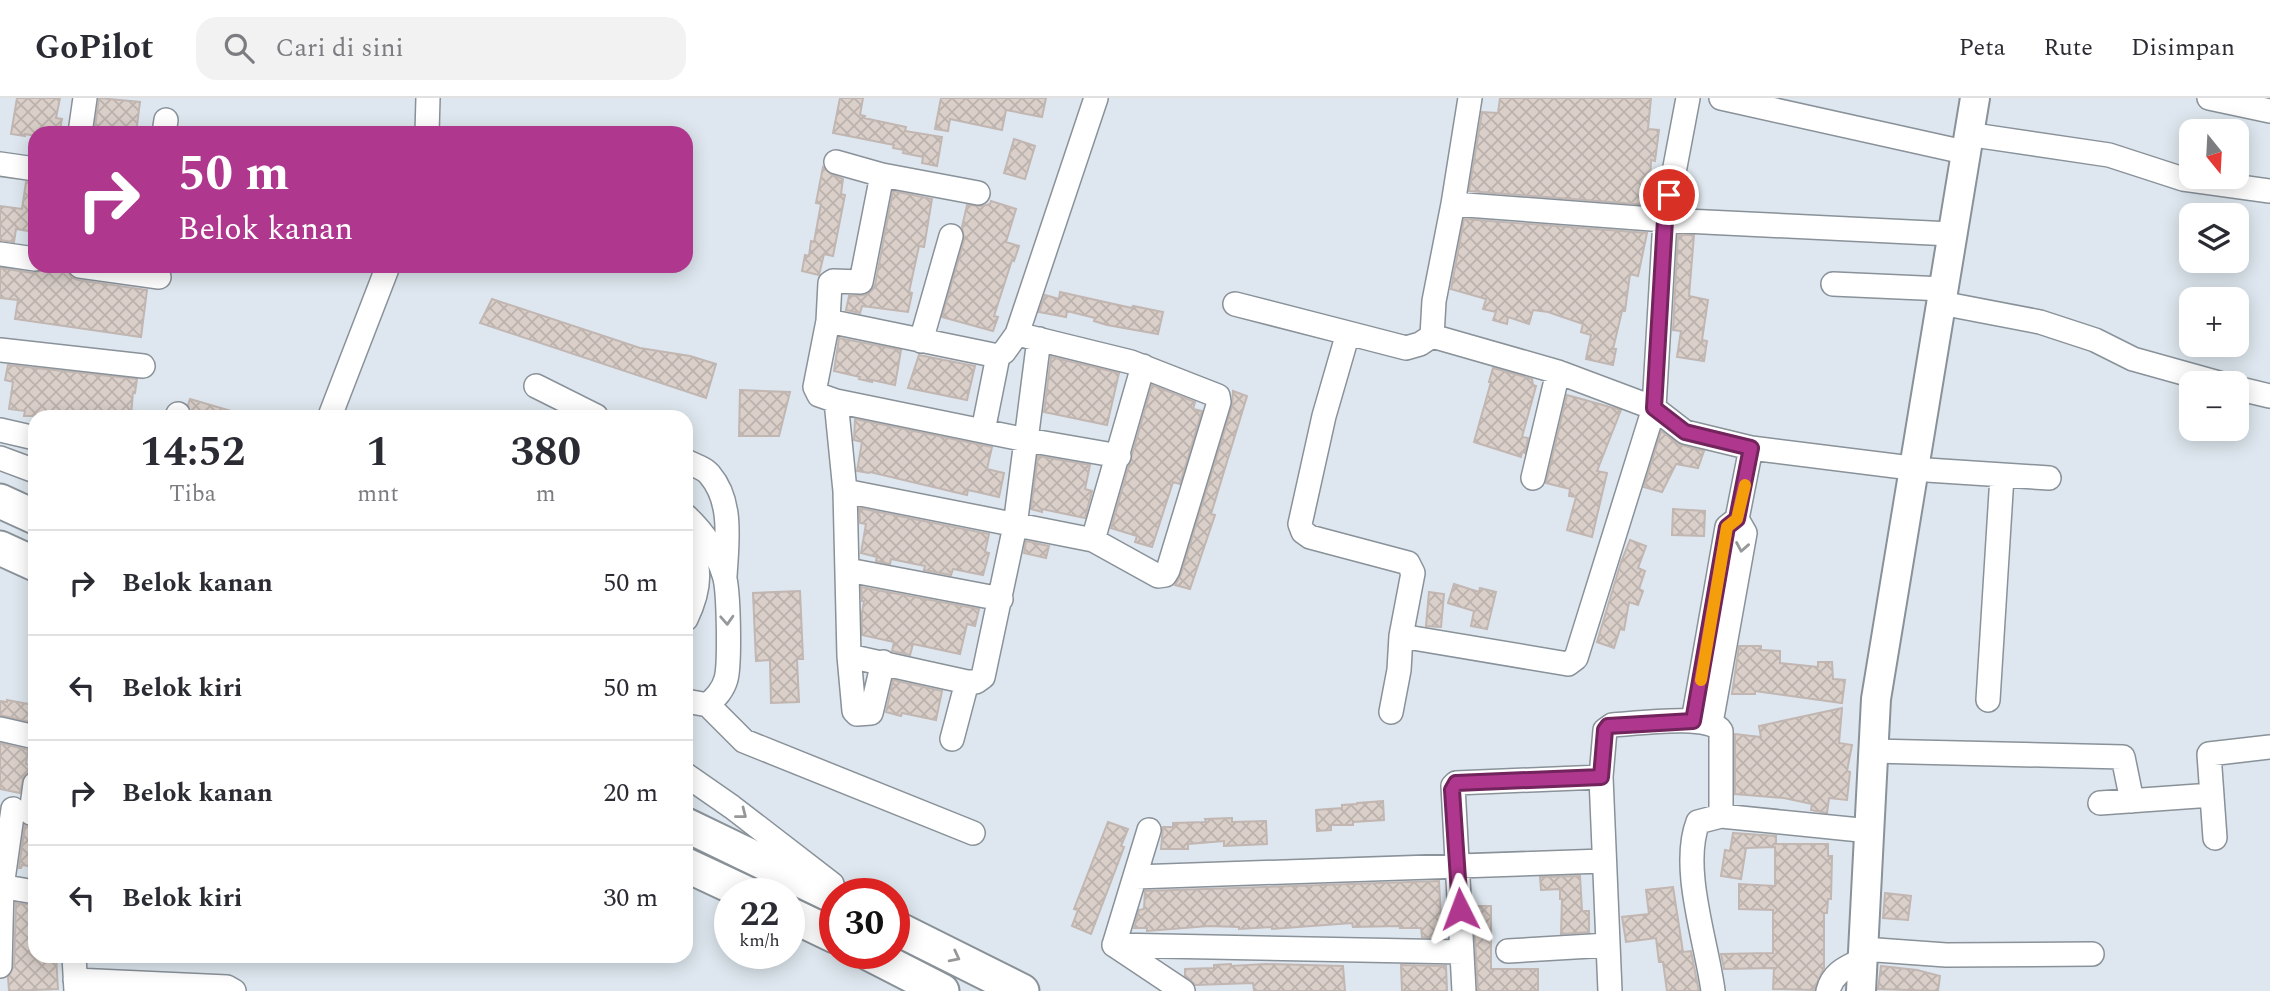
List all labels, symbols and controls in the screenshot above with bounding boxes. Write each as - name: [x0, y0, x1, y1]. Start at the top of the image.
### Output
- search box: [196, 17, 686, 80]
- text: GoPilot: [35, 23, 154, 73]
- text: Cari di sini: [276, 28, 404, 68]
- icon: search: [220, 29, 258, 67]
- text: Peta: [1959, 30, 2005, 66]
- text: Rute: [2043, 30, 2093, 66]
- text: Disimpan: [2131, 30, 2235, 66]
- north arrow: [2179, 119, 2249, 189]
- map controls: [2179, 119, 2249, 441]
- text: 50 m: [178, 137, 289, 212]
- icon: right: [63, 154, 154, 245]
- pin: [1639, 165, 1699, 225]
- icon: arrive: [1650, 176, 1688, 214]
- button: layers: [2179, 203, 2249, 273]
- text: Belok kanan: [178, 205, 353, 254]
- button: +: [2179, 287, 2249, 357]
- button: −: [2179, 371, 2249, 441]
- text: 14:52: [140, 421, 245, 484]
- text: 1: [366, 421, 390, 484]
- text: 380: [510, 421, 581, 484]
- text: Tiba: [169, 477, 216, 512]
- text: mnt: [357, 477, 399, 512]
- text: m: [536, 477, 556, 512]
- one-way arrow: [1735, 541, 1750, 553]
- text: Belok kanan: [122, 563, 273, 603]
- text: 50 m: [603, 563, 658, 603]
- icon: right: [63, 564, 101, 602]
- one-way arrow: [720, 615, 735, 626]
- text: Belok kiri: [122, 668, 242, 708]
- text: 50 m: [603, 668, 658, 708]
- icon: left: [63, 669, 101, 707]
- text: Belok kanan: [122, 773, 273, 813]
- text: 20 m: [603, 773, 658, 813]
- icon: right: [63, 774, 101, 812]
- one-way arrow: [734, 806, 746, 819]
- position arrow: [1423, 872, 1497, 946]
- text: Belok kiri: [122, 878, 242, 918]
- text: 30 m: [603, 878, 658, 918]
- speed limit sign: 30: [819, 878, 910, 969]
- icon: left: [63, 879, 101, 917]
- text: 22: [740, 888, 779, 941]
- text: km/h: [739, 927, 780, 954]
- one-way arrow: [948, 949, 960, 963]

